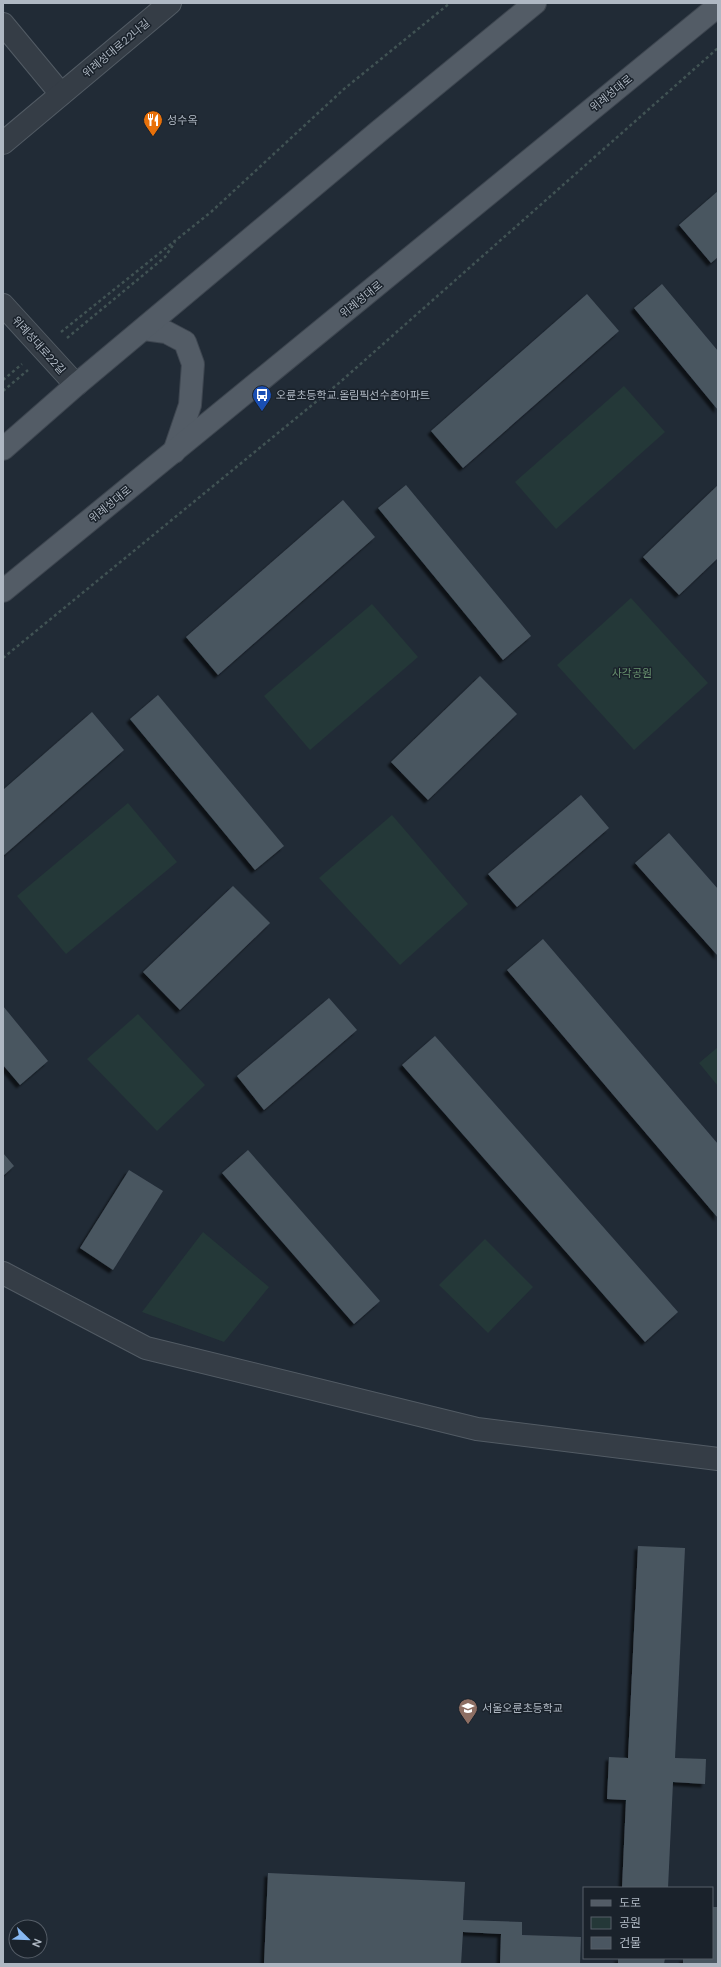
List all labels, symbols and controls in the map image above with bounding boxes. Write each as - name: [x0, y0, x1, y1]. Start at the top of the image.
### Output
- street label: 위례성대로22나길: [80, 16, 152, 80]
- street label: 위례성대로: [587, 72, 635, 114]
- restaurant icon: 성수옥: [142, 109, 164, 137]
- place label: 성수옥: [167, 113, 197, 127]
- street label: 위례성대로: [337, 278, 385, 320]
- street label: 위례성대로22길: [9, 313, 69, 377]
- bus stop icon: 오륜초등학교.올림픽선수촌아파트: [251, 384, 273, 412]
- place label: 오륜초등학교.올림픽선수촌아파트: [276, 388, 430, 402]
- street label: 위례성대로: [86, 483, 134, 525]
- park label: 사각공원: [612, 666, 652, 680]
- school or university icon: 서울오륜초등학교: [457, 1697, 479, 1725]
- place label: 서울오륜초등학교: [482, 1701, 563, 1715]
- legend: [583, 1887, 713, 1959]
- text: 도로: [619, 1895, 641, 1911]
- text: 공원: [619, 1915, 641, 1931]
- north arrow: [8, 1919, 48, 1959]
- text: 건물: [619, 1935, 641, 1951]
- text: N: [29, 1936, 45, 1949]

